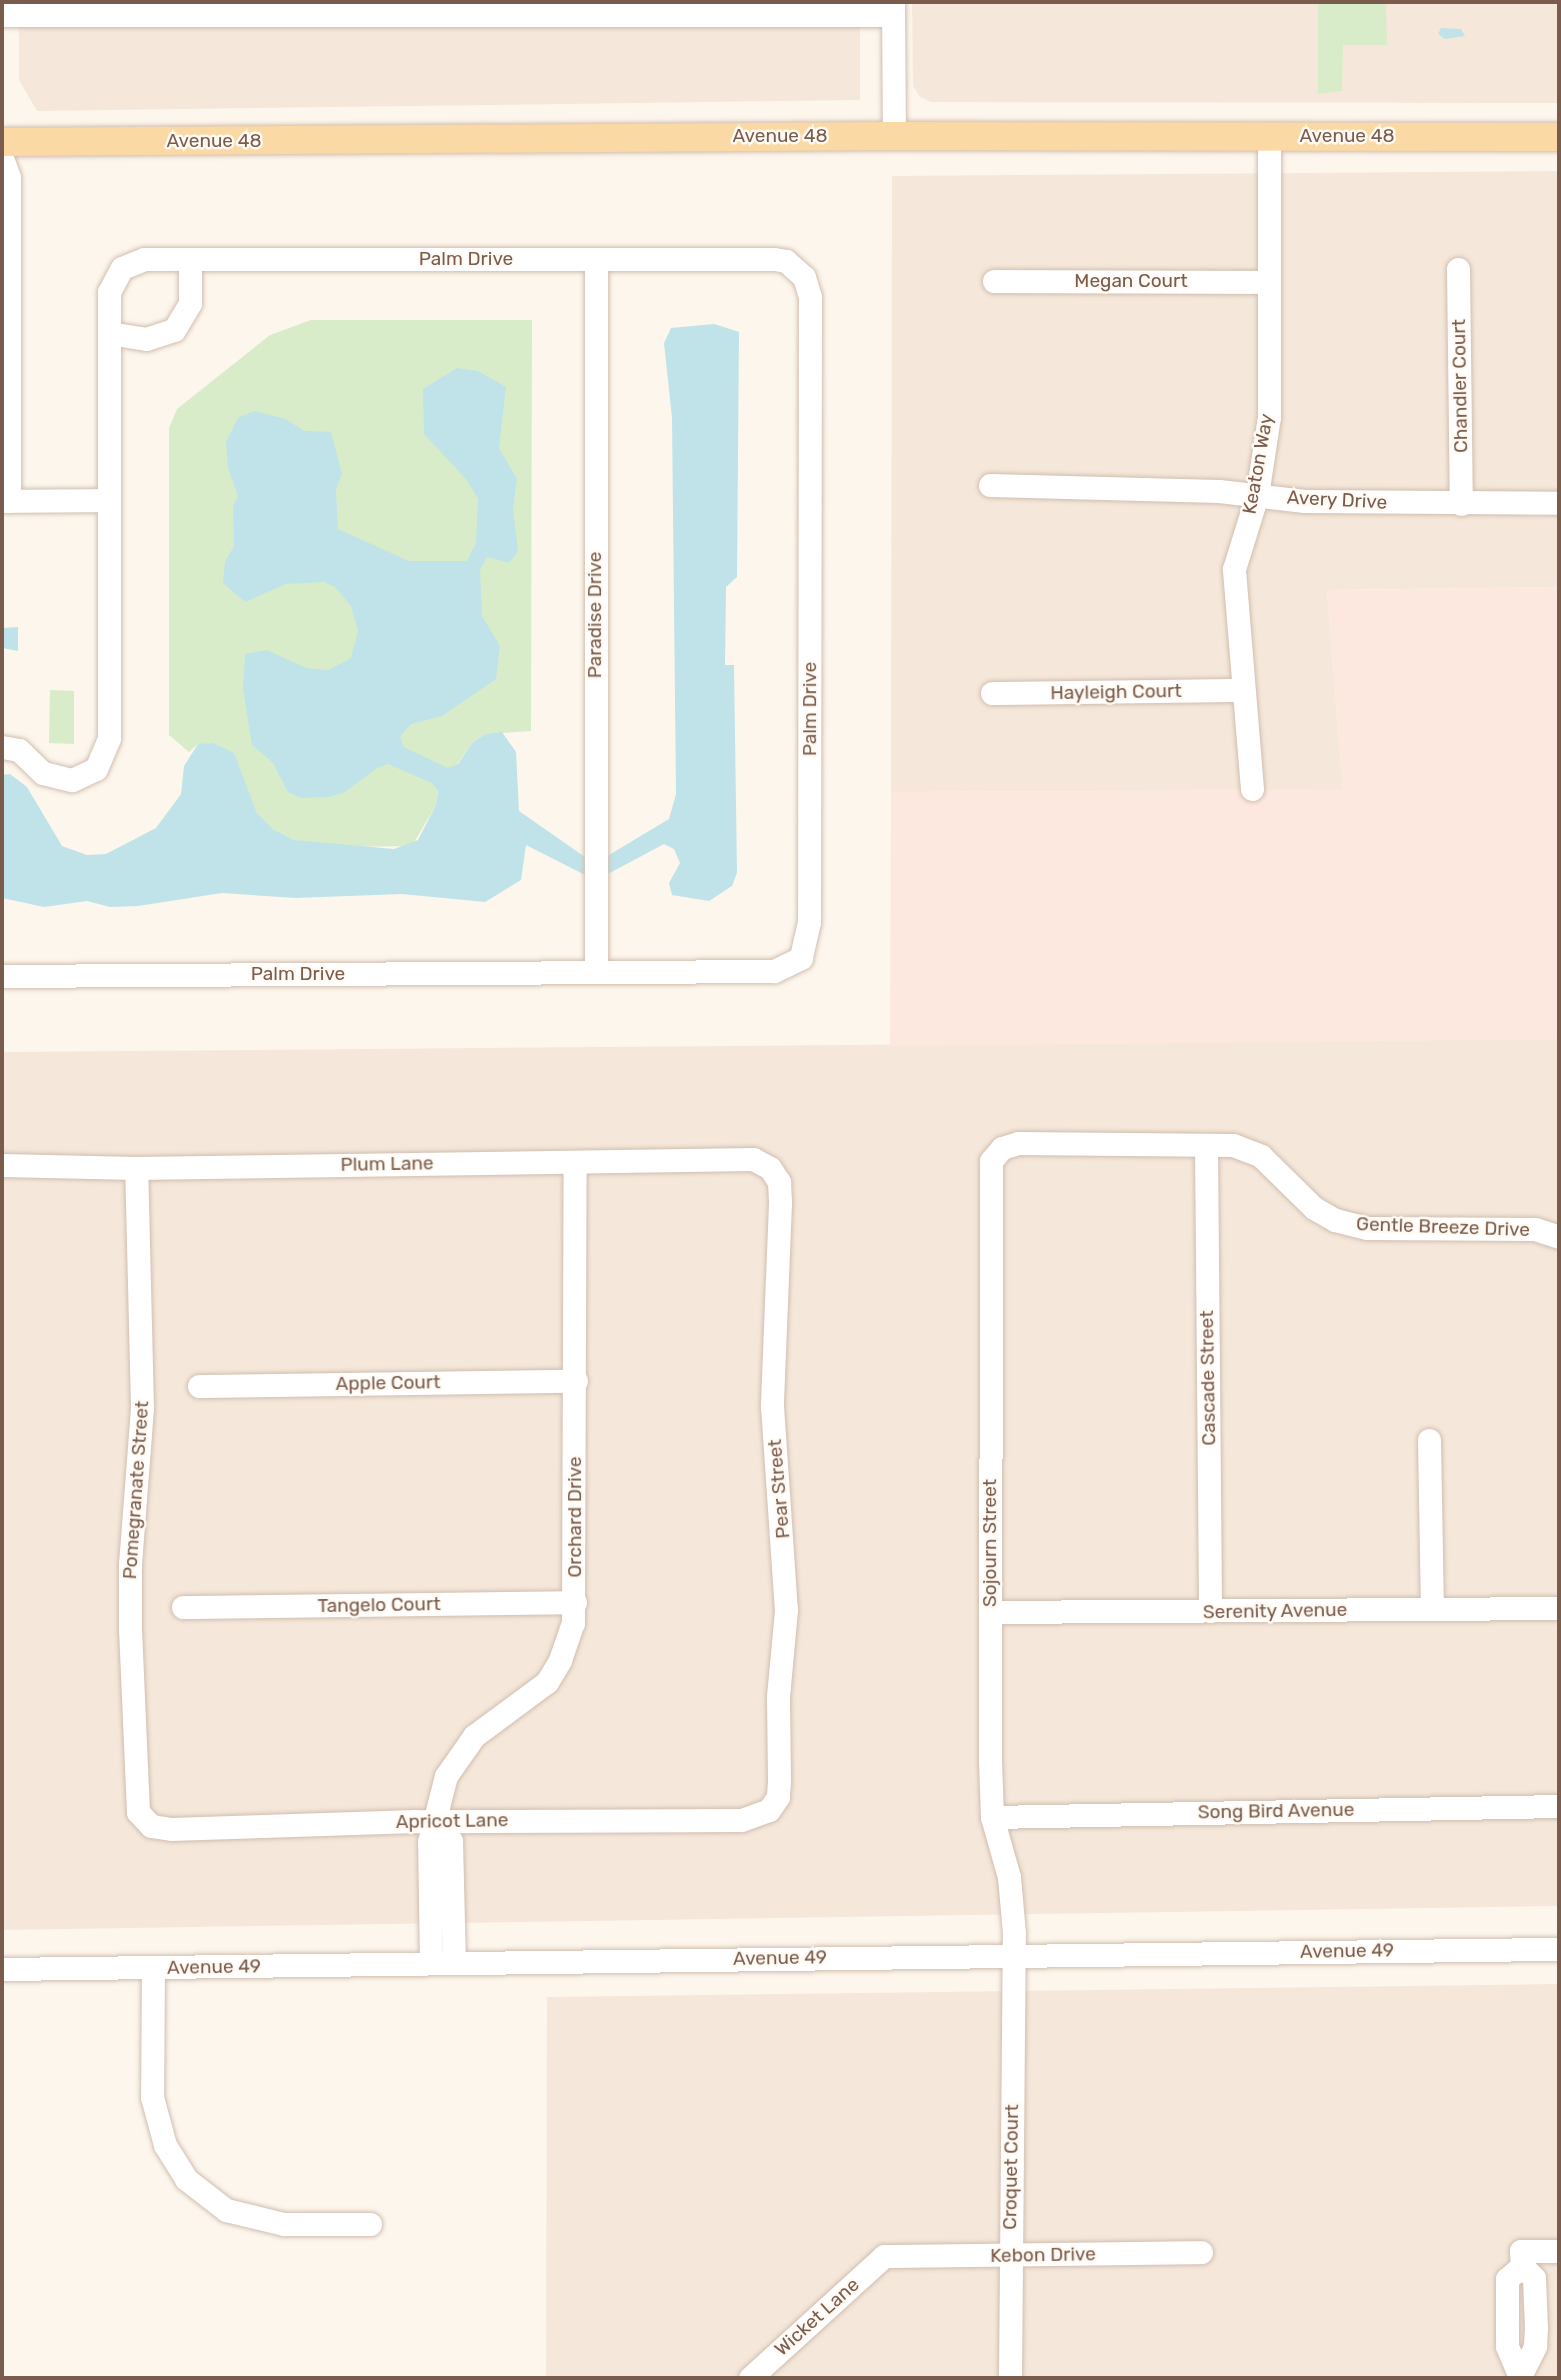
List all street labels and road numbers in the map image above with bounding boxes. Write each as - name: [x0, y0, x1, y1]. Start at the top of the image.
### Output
- street label: Avenue 48: [732, 125, 828, 147]
- street label: Avenue 48: [1299, 125, 1395, 147]
- street label: Avenue 48: [166, 130, 262, 152]
- street label: Palm Drive: [419, 248, 513, 270]
- street label: Megan Court: [1074, 270, 1188, 292]
- street label: Chandler Court: [1447, 319, 1473, 453]
- street label: Keaton Way: [1238, 412, 1278, 516]
- street label: Avery Drive: [1286, 486, 1388, 514]
- street label: Paradise Drive: [584, 552, 606, 678]
- street label: Palm Drive: [799, 662, 821, 756]
- street label: Hayleigh Court: [1050, 679, 1182, 705]
- street label: Palm Drive: [251, 963, 345, 985]
- street label: Plum Lane: [340, 1152, 434, 1176]
- street label: Gentle Breeze Drive: [1356, 1213, 1530, 1241]
- street label: Cascade Street: [1195, 1310, 1221, 1446]
- street label: Apple Court: [335, 1371, 441, 1395]
- street label: Pomegranate Street: [118, 1400, 154, 1580]
- street label: Pear Street: [763, 1438, 795, 1540]
- street label: Orchard Drive: [564, 1456, 586, 1578]
- street label: Sojourn Street: [979, 1479, 1001, 1607]
- street label: Tangelo Court: [317, 1593, 441, 1617]
- street label: Serenity Avenue: [1202, 1598, 1348, 1624]
- street label: Song Bird Avenue: [1197, 1798, 1355, 1824]
- street label: Apricot Lane: [396, 1809, 508, 1833]
- street label: Avenue 49: [1300, 1939, 1394, 1963]
- street label: Avenue 49: [733, 1946, 827, 1970]
- street label: Avenue 49: [167, 1955, 261, 1979]
- street label: Croquet Court: [999, 2104, 1023, 2230]
- street label: Kebon Drive: [990, 2243, 1096, 2267]
- street label: Wicket Lane: [770, 2273, 864, 2361]

